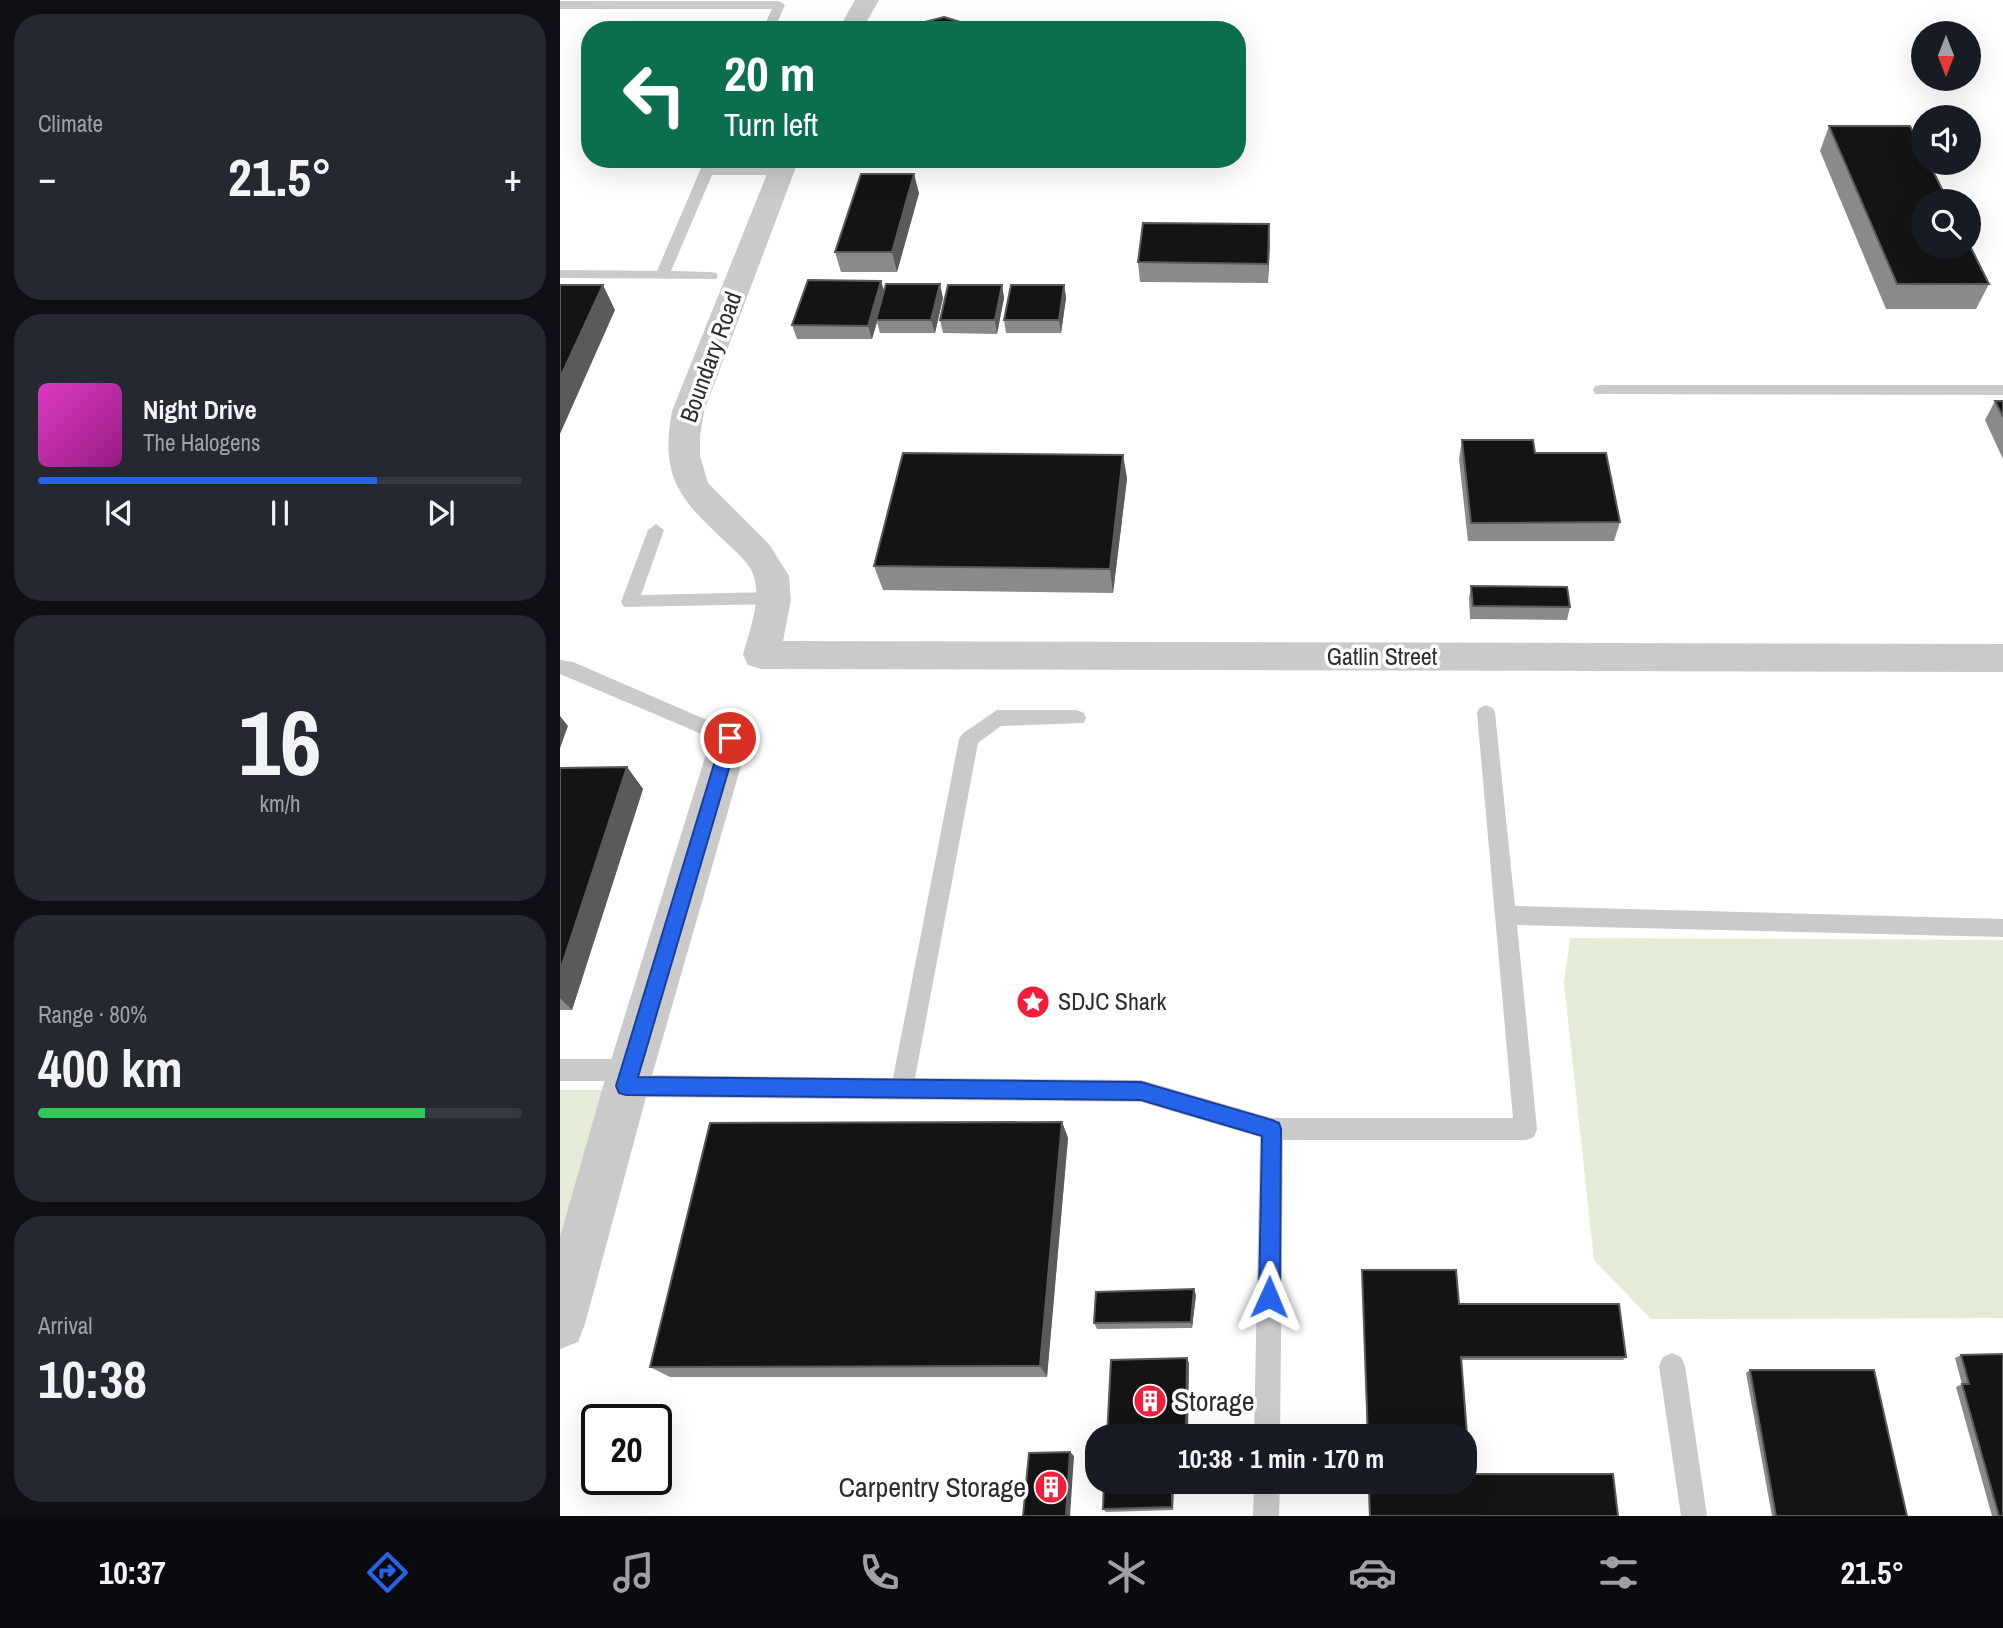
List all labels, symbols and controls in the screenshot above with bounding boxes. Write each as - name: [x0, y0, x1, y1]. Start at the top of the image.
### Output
- north arrow: [1911, 21, 1981, 91]
- map controls: [1911, 21, 1981, 259]
- text: 20 m: [724, 40, 816, 106]
- icon: left: [609, 49, 700, 140]
- text: Turn left: [724, 103, 818, 146]
- button: sound: [1911, 105, 1981, 175]
- text: Climate: [38, 108, 103, 139]
- text: 21.5°: [228, 142, 332, 212]
- text: −: [38, 152, 56, 203]
- text: +: [504, 152, 522, 203]
- button: search: [1911, 189, 1981, 259]
- street label: Boundary Road: [672, 287, 748, 426]
- text: Night Drive: [143, 392, 257, 427]
- text: The Halogens: [143, 427, 260, 458]
- icon: previous: [100, 494, 138, 532]
- icon: pause: [261, 494, 299, 532]
- icon: next: [422, 494, 460, 532]
- street label: Gatlin Street: [1327, 640, 1438, 672]
- text: 16: [239, 681, 322, 803]
- pin: [700, 708, 760, 768]
- icon: arrive: [711, 719, 749, 757]
- text: km/h: [260, 788, 300, 819]
- place icon: SDJC Shark: [1014, 983, 1052, 1021]
- place label: SDJC Shark: [1058, 985, 1166, 1017]
- text: Range · 80%: [38, 999, 147, 1030]
- text: 400 km: [38, 1033, 183, 1103]
- position arrow: [1232, 1260, 1306, 1334]
- text: Arrival: [38, 1310, 93, 1341]
- text: 10:38: [38, 1344, 147, 1414]
- building icon: Storage: [1131, 1382, 1169, 1420]
- place label: Storage: [1174, 1382, 1254, 1420]
- speed limit sign: 20: [581, 1404, 672, 1495]
- text: 10:38 · 1 min · 170 m: [1178, 1441, 1384, 1476]
- place label: Carpentry Storage: [838, 1468, 1026, 1506]
- building icon: Carpentry Storage: [1032, 1468, 1070, 1506]
- icon: directions: [363, 1548, 412, 1597]
- icon: music: [609, 1548, 658, 1597]
- icon: phone: [855, 1548, 904, 1597]
- icon: climate: [1102, 1548, 1151, 1597]
- icon: car: [1348, 1548, 1397, 1597]
- icon: filters: [1594, 1548, 1643, 1597]
- text: 10:37: [99, 1551, 166, 1594]
- text: 21.5°: [1840, 1551, 1904, 1594]

